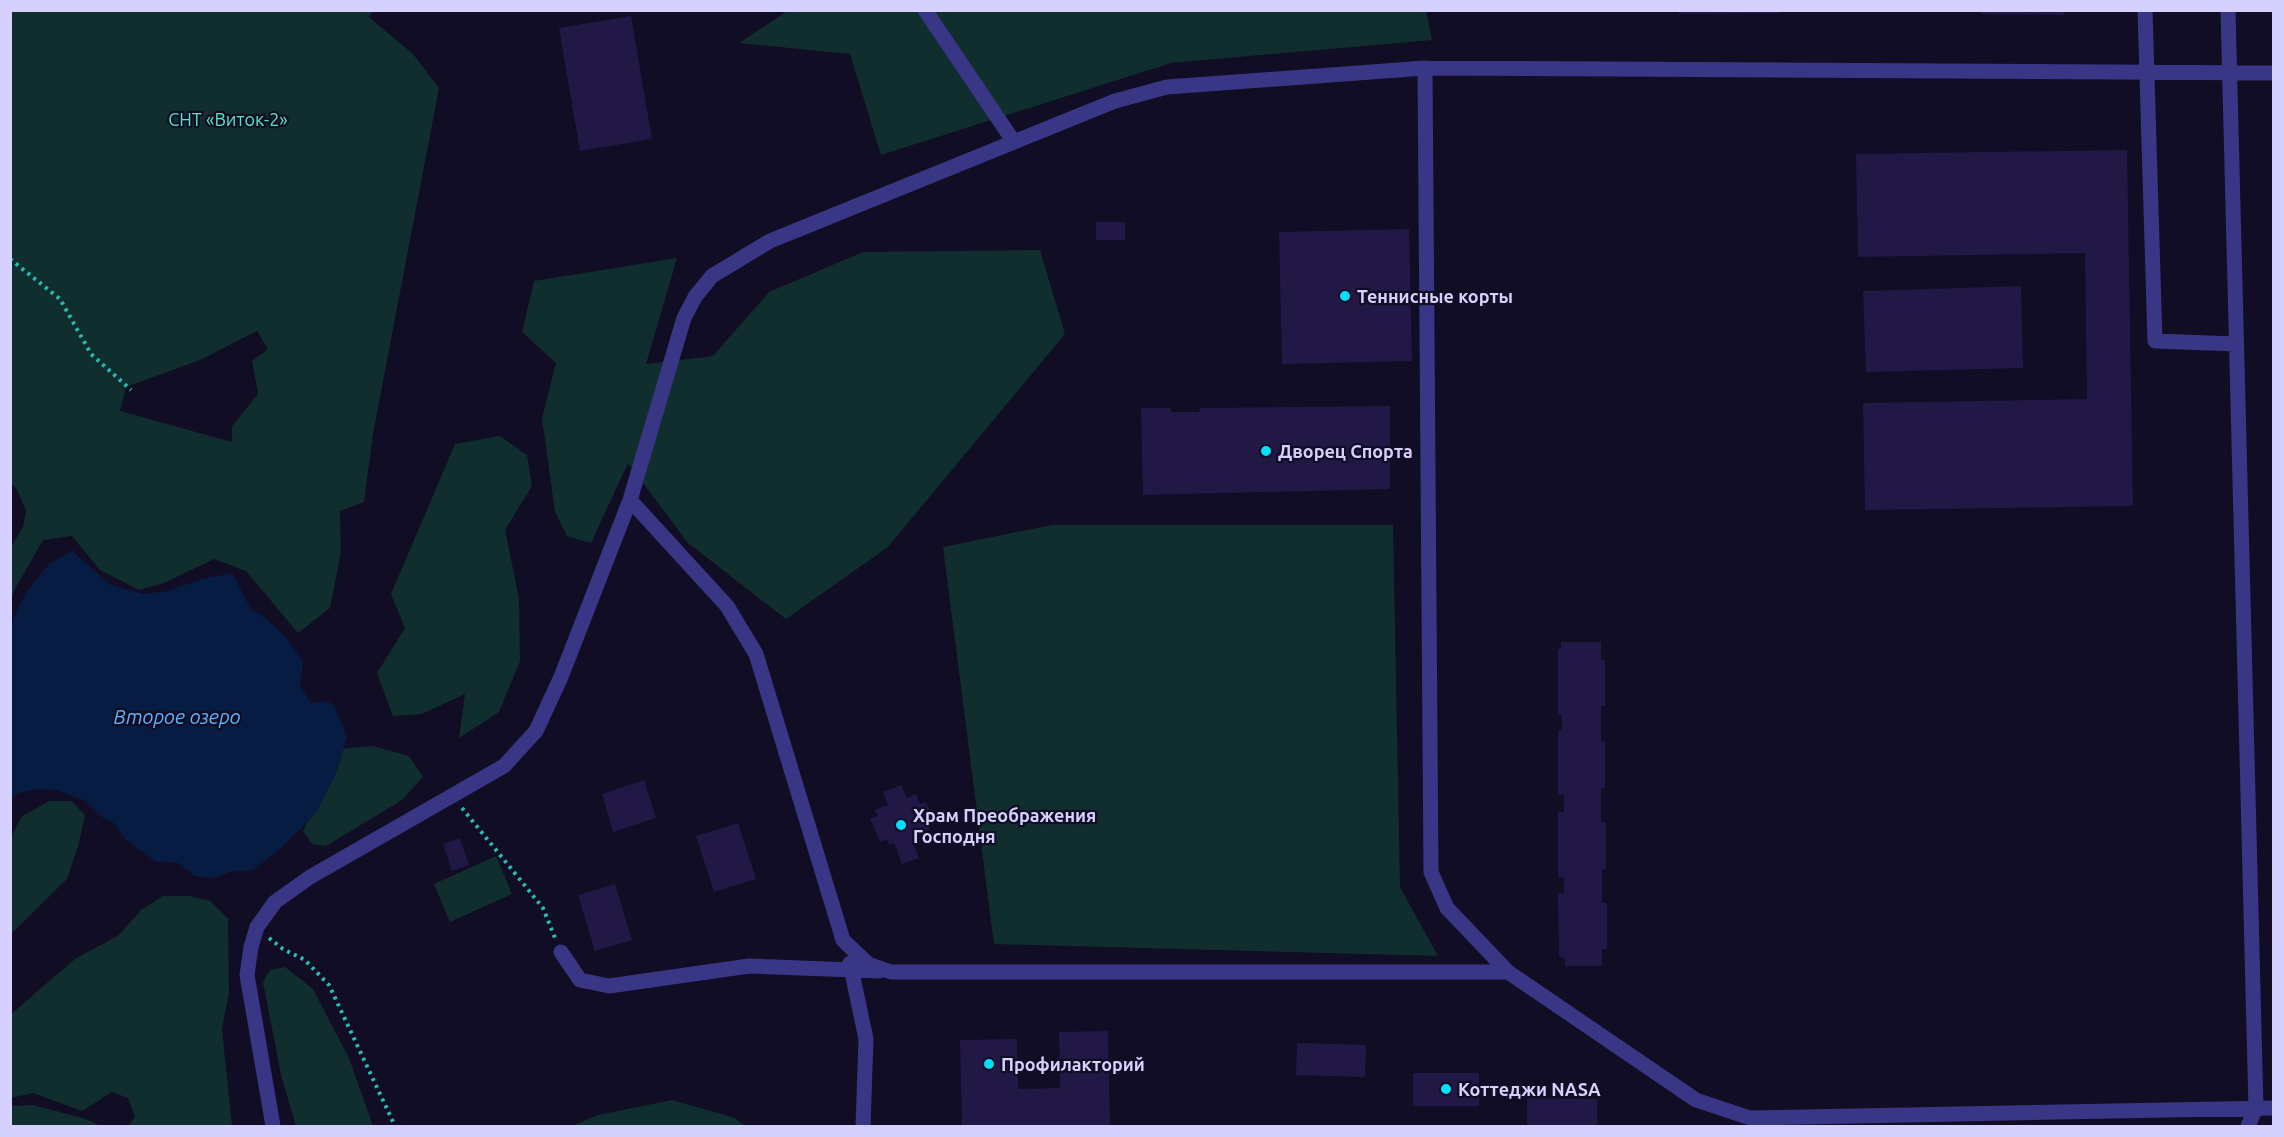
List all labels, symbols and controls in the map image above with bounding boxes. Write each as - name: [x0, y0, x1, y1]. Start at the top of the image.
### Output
- park label: СНТ «Виток-2»: [168, 109, 288, 129]
- place label: Теннисные корты: [1357, 286, 1513, 306]
- marker: Теннисные корты: [1338, 289, 1352, 303]
- place label: Дворец Спорта: [1278, 441, 1413, 461]
- marker: Дворец Спорта: [1259, 444, 1273, 458]
- water label: Второе озеро: [114, 705, 241, 728]
- place label: Храм Преображения Господня: [913, 805, 1096, 846]
- marker: Храм Преображения Господня: [894, 818, 908, 832]
- place label: Профилакторий: [1001, 1054, 1145, 1074]
- marker: Профилакторий: [982, 1057, 996, 1071]
- place label: Коттеджи NASA: [1458, 1079, 1601, 1099]
- marker: Коттеджи NASA: [1439, 1082, 1453, 1096]

